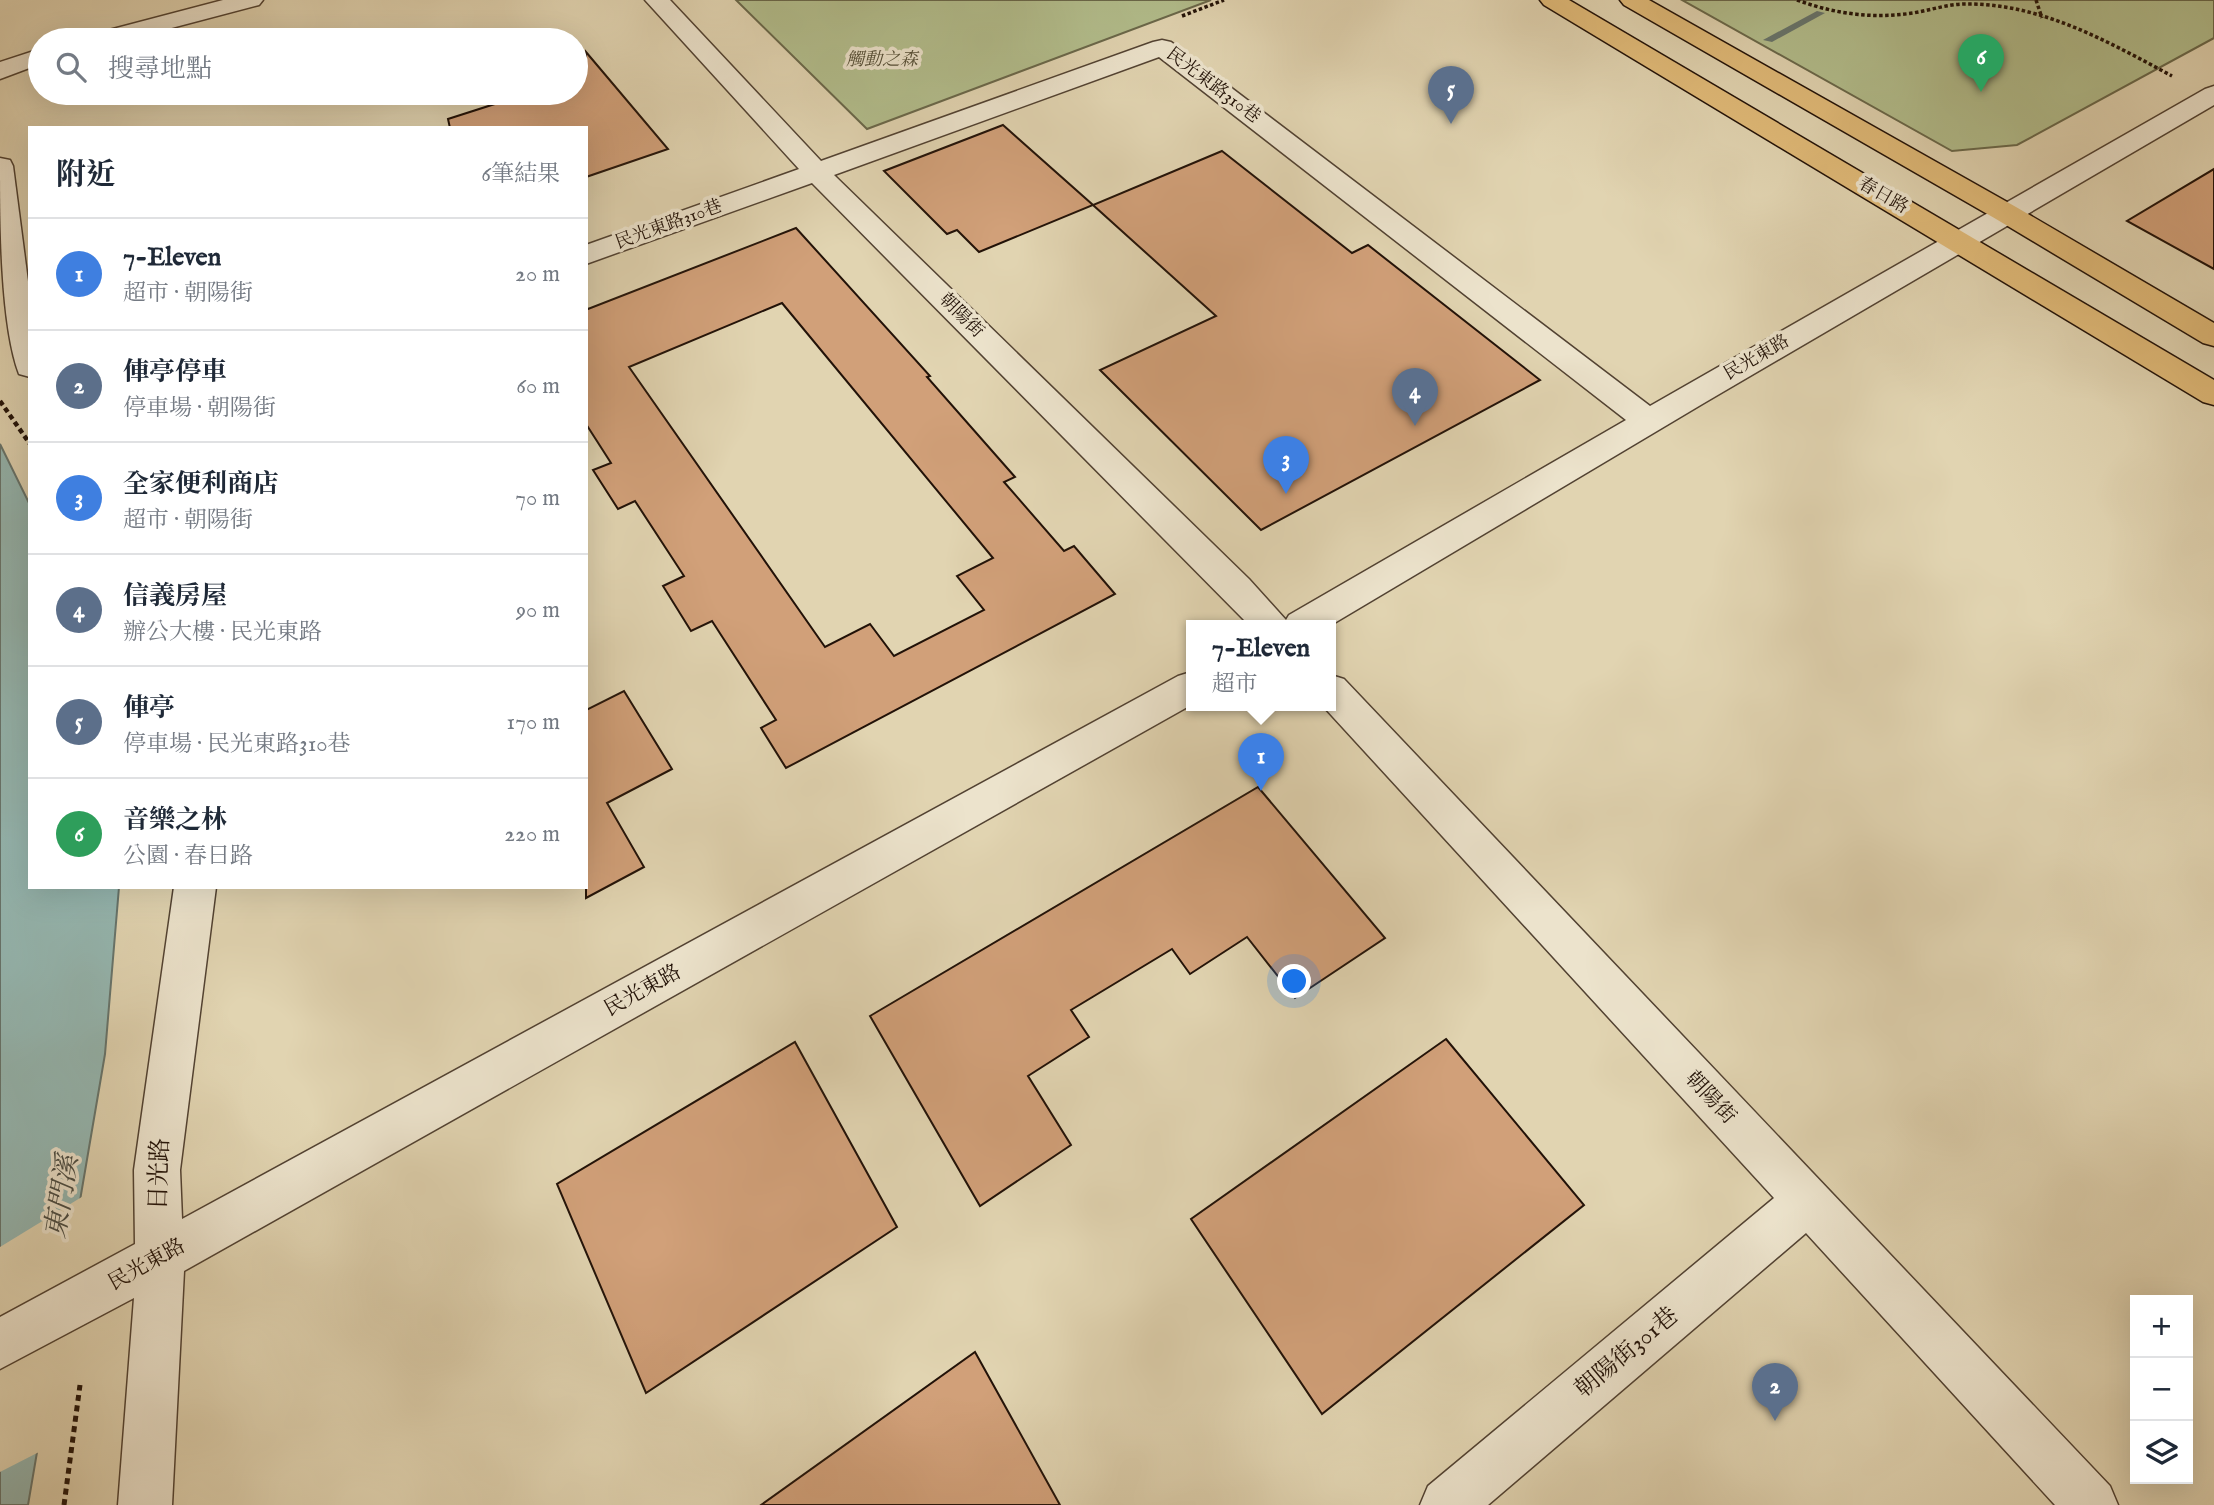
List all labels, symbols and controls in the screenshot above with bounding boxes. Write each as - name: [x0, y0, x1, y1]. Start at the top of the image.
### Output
- search box: [28, 28, 588, 105]
- pin: 6: [1958, 34, 2004, 92]
- street label: 民光東路310巷: [1161, 43, 1265, 129]
- icon: search: [52, 48, 90, 86]
- park label: 觸動之森: [846, 49, 920, 72]
- text: 搜尋地點: [108, 53, 212, 86]
- pin: 5: [1428, 66, 1474, 124]
- text: 附近: [56, 157, 116, 195]
- text: 6筆結果: [481, 160, 560, 189]
- street label: 春日路: [1854, 173, 1912, 219]
- street label: 民光東路310巷: [612, 195, 726, 255]
- text: 7-Eleven: [123, 241, 221, 274]
- text: 1: [75, 260, 83, 289]
- text: 20 m: [515, 260, 560, 289]
- text: 超市 · 朝陽街: [123, 279, 253, 308]
- street label: 朝陽街: [934, 289, 988, 343]
- street label: 民光東路: [1720, 330, 1794, 386]
- text: 俥亭停車: [123, 356, 227, 389]
- pin: 4: [1392, 368, 1438, 426]
- text: 2: [74, 372, 84, 401]
- text: 60 m: [516, 372, 560, 401]
- text: 停車場 · 朝陽街: [123, 394, 276, 423]
- pin: 3: [1263, 436, 1309, 494]
- text: 全家便利商店: [123, 468, 279, 501]
- text: 3: [75, 484, 83, 513]
- text: 70 m: [515, 484, 560, 513]
- text: 超市 · 朝陽街: [123, 506, 253, 535]
- text: 信義房屋: [123, 580, 227, 613]
- text: 4: [73, 596, 85, 625]
- text: 90 m: [516, 596, 560, 625]
- text: 辦公大樓 · 民光東路: [123, 618, 322, 647]
- popup: [1186, 620, 1336, 711]
- text: 7-Eleven: [1212, 632, 1310, 665]
- text: 超市: [1212, 670, 1258, 699]
- text: 俥亭: [123, 692, 175, 725]
- text: 5: [75, 708, 83, 737]
- text: 170 m: [507, 708, 560, 737]
- text: 停車場 · 民光東路310巷: [123, 730, 350, 759]
- pin: 1: [1238, 733, 1284, 791]
- text: 音樂之林: [123, 804, 227, 837]
- text: 6: [74, 820, 84, 849]
- text: 220 m: [504, 820, 560, 849]
- text: 公園 · 春日路: [123, 842, 253, 871]
- street label: 民光東路: [600, 959, 686, 1023]
- your location: [1277, 964, 1311, 998]
- street label: 朝陽街: [1679, 1066, 1741, 1130]
- street label: 日光路: [143, 1137, 177, 1211]
- water label: 東門溪: [39, 1150, 87, 1241]
- street label: 民光東路: [104, 1233, 190, 1297]
- map controls: [2130, 1295, 2193, 1484]
- button: +: [2130, 1295, 2193, 1358]
- street label: 朝陽街301巷: [1569, 1301, 1685, 1405]
- button: −: [2130, 1358, 2193, 1421]
- pin: 2: [1752, 1363, 1798, 1421]
- button: layers: [2130, 1421, 2193, 1484]

